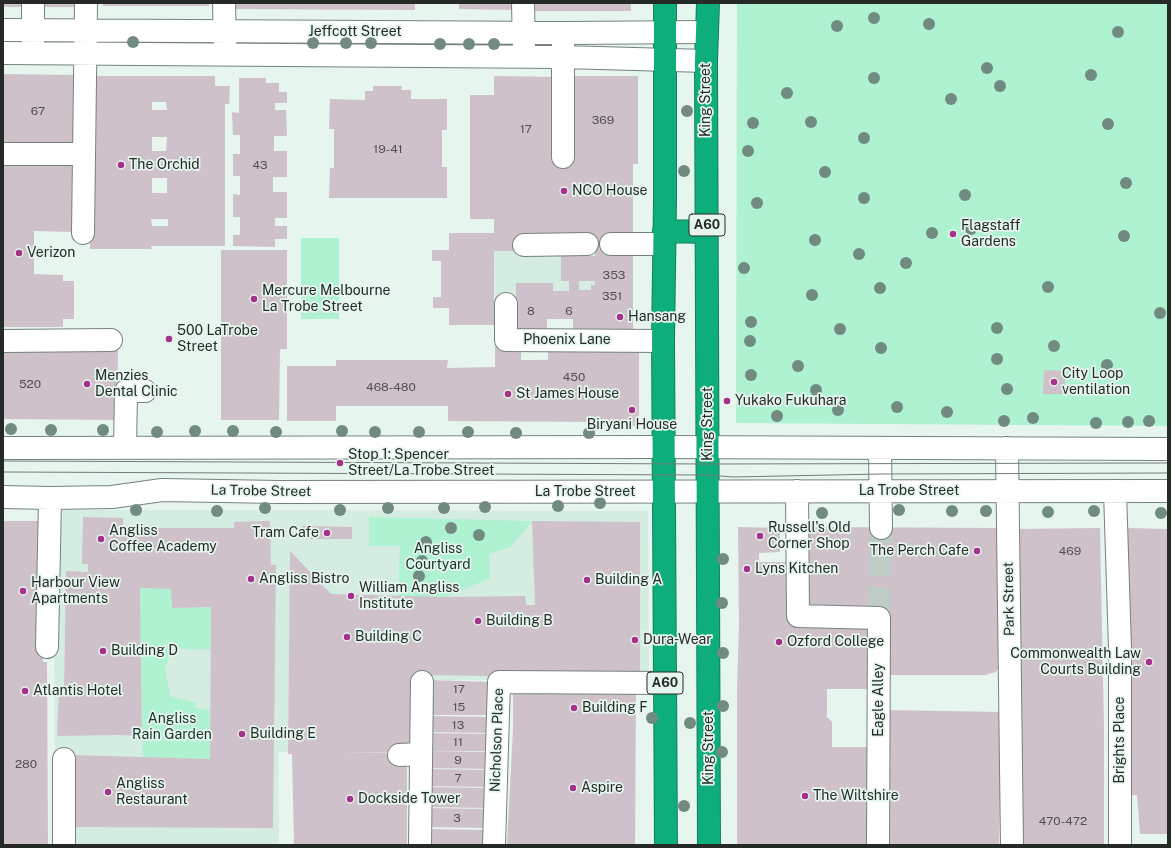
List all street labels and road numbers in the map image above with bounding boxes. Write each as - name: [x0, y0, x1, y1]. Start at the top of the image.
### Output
- street label: Jeffcott Street: [308, 24, 402, 40]
- street label: King Street: [698, 63, 714, 137]
- road number: A60: [689, 214, 725, 236]
- street label: Phoenix Lane: [523, 332, 611, 348]
- street label: King Street: [700, 387, 716, 461]
- street label: La Trobe Street: [211, 482, 311, 500]
- street label: La Trobe Street: [859, 483, 959, 499]
- street label: La Trobe Street: [535, 484, 635, 500]
- street label: Park Street: [1000, 562, 1018, 636]
- street label: Eagle Alley: [871, 663, 887, 737]
- road number: A60: [647, 672, 683, 694]
- street label: Nicholson Place: [487, 688, 507, 792]
- street label: Brights Place: [1112, 696, 1128, 784]
- street label: King Street: [701, 711, 717, 785]

